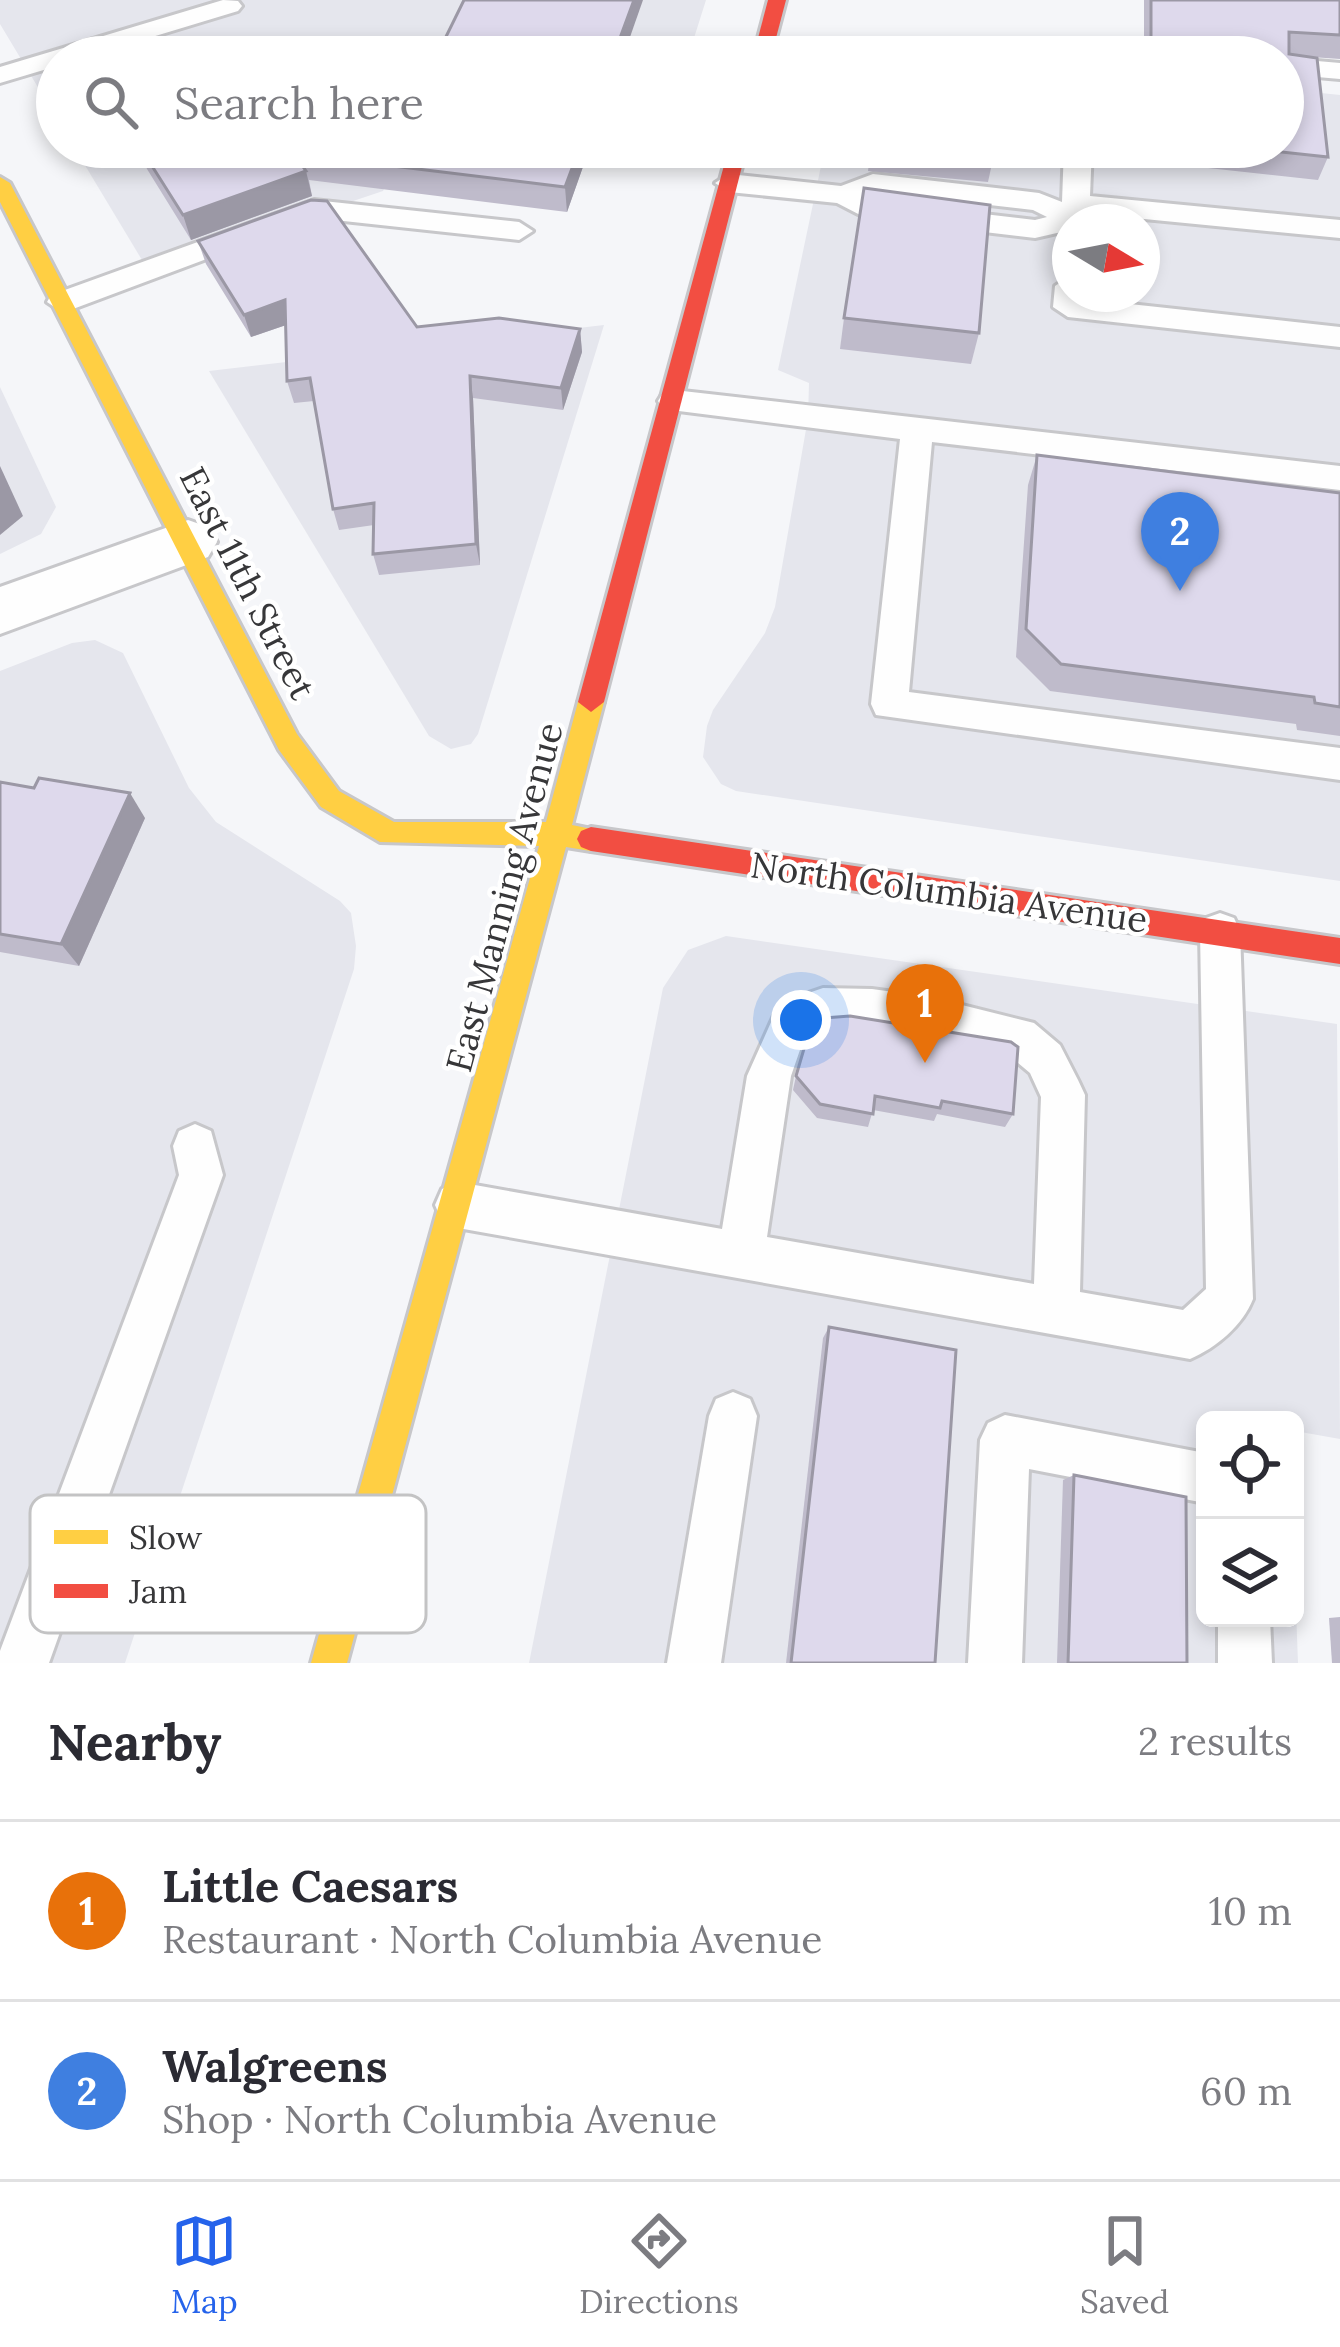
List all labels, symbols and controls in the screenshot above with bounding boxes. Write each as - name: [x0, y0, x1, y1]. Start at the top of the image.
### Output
- search box: [36, 36, 1304, 168]
- icon: search: [78, 69, 144, 135]
- text: Search here: [174, 74, 424, 131]
- north arrow: [1052, 204, 1160, 312]
- street label: East 11th Street: [170, 459, 326, 707]
- pin: 2: [1141, 492, 1219, 591]
- street label: East Manning Avenue: [435, 717, 573, 1077]
- street label: North Columbia Avenue: [748, 841, 1150, 943]
- pin: 1: [886, 964, 964, 1063]
- your location: [771, 990, 831, 1050]
- map controls: [1196, 1411, 1304, 1627]
- button: locate: [1196, 1411, 1304, 1519]
- legend: [30, 1495, 426, 1633]
- text: Slow: [129, 1516, 203, 1558]
- button: layers: [1196, 1519, 1304, 1627]
- text: Jam: [128, 1570, 187, 1612]
- text: Nearby: [48, 1709, 221, 1774]
- text: 2 results: [1138, 1716, 1292, 1766]
- text: Little Caesars: [162, 1857, 458, 1914]
- text: 1: [79, 1886, 95, 1936]
- text: 10 m: [1208, 1886, 1292, 1936]
- text: Restaurant · North Columbia Avenue: [162, 1914, 822, 1964]
- text: Walgreens: [162, 2037, 387, 2094]
- text: 2: [77, 2066, 97, 2116]
- text: 60 m: [1200, 2066, 1292, 2116]
- text: Shop · North Columbia Avenue: [162, 2094, 717, 2144]
- tab: Map: [171, 2208, 238, 2322]
- tab: Directions: [579, 2208, 739, 2322]
- tab: Saved: [1080, 2208, 1169, 2322]

